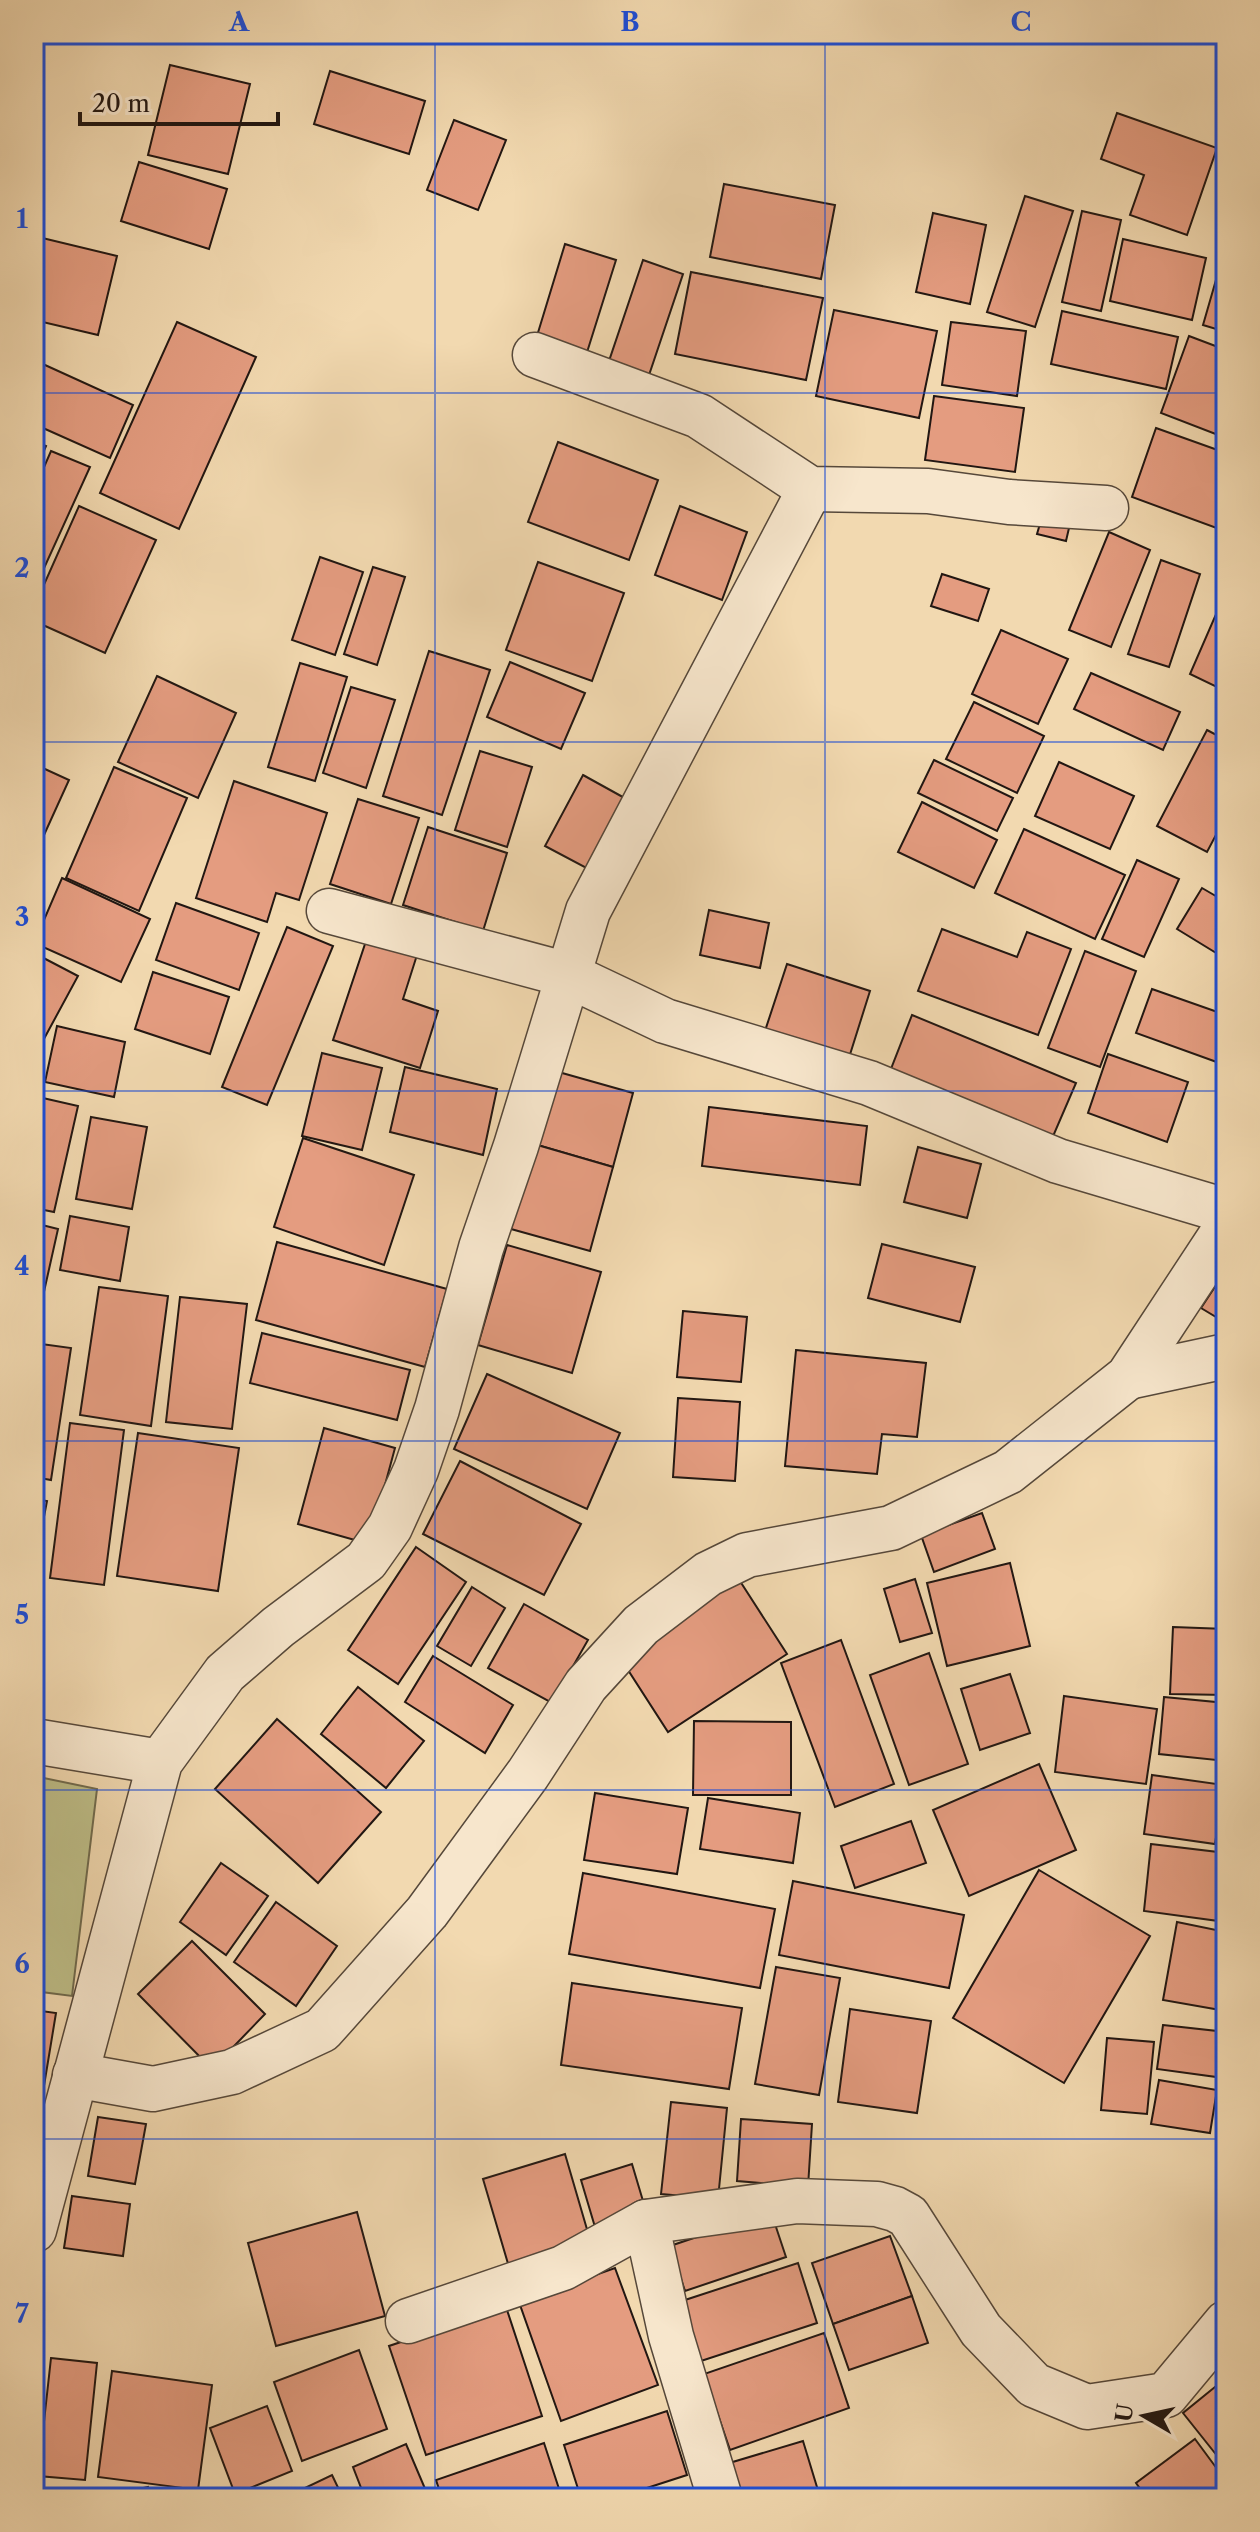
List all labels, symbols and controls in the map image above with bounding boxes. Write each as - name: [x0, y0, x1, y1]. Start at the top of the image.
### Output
- text: A: [228, 6, 250, 38]
- text: B: [620, 6, 640, 38]
- text: C: [1011, 6, 1031, 38]
- scale bar: [80, 76, 278, 126]
- text: 20 m: [92, 89, 150, 118]
- text: 1: [16, 203, 28, 235]
- text: 2: [14, 552, 30, 584]
- text: 3: [15, 901, 29, 933]
- text: 4: [14, 1250, 30, 1282]
- text: 5: [15, 1599, 29, 1631]
- text: 6: [14, 1948, 30, 1980]
- text: 7: [15, 2298, 29, 2330]
- north arrow: [1104, 2376, 1184, 2456]
- text: U: [1110, 2402, 1139, 2424]

